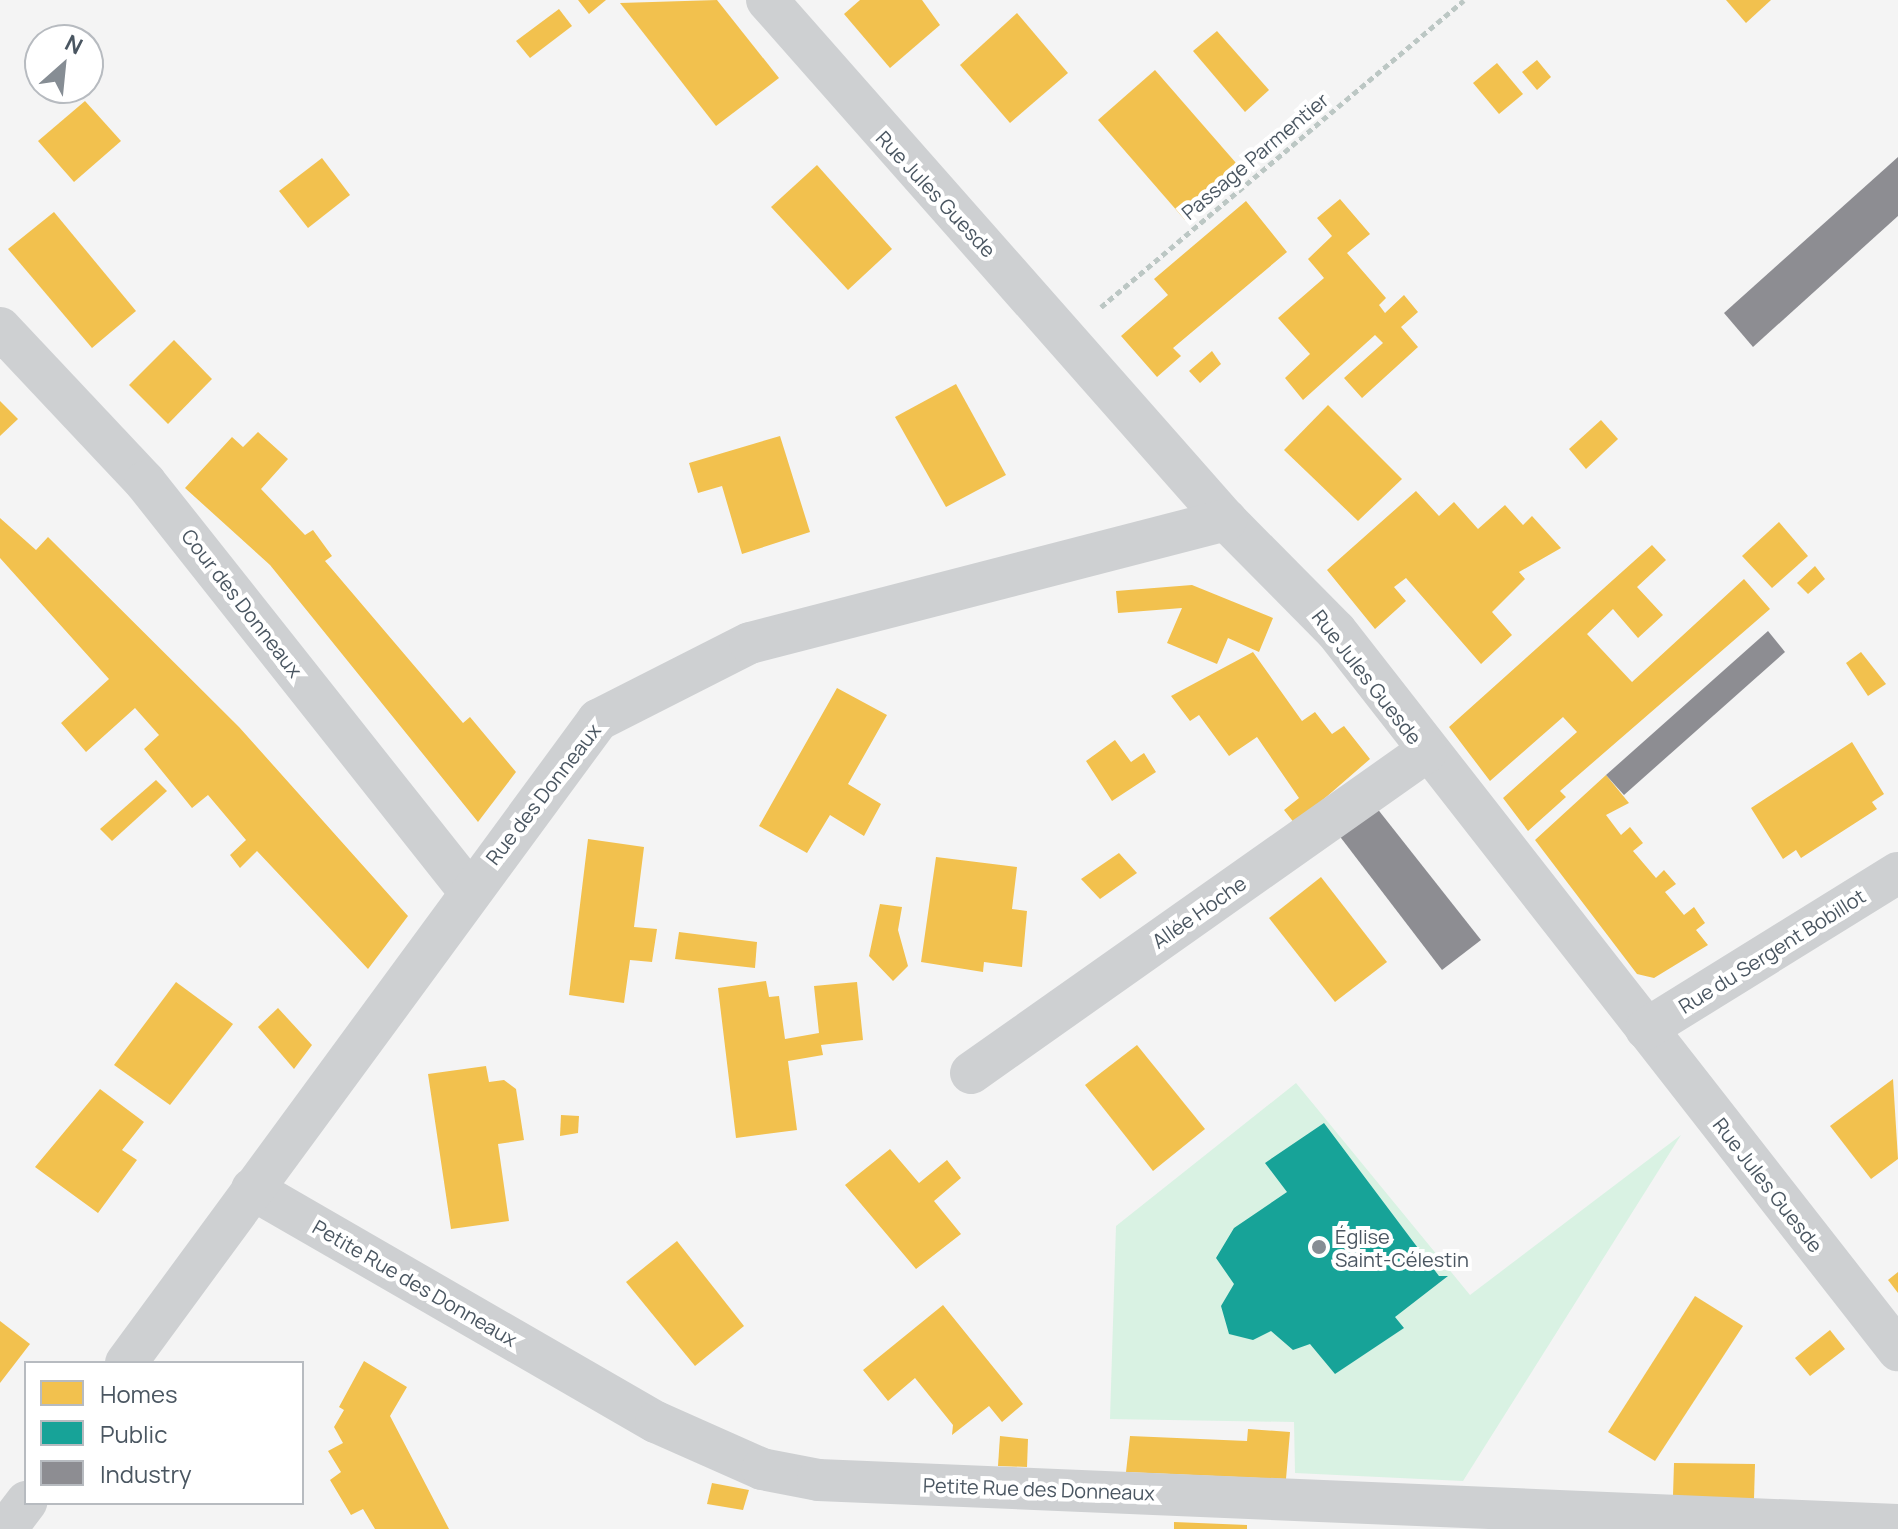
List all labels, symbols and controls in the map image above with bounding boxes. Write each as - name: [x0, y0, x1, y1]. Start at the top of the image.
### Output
- north arrow: [24, 24, 104, 104]
- text: N: [60, 27, 88, 61]
- street label: Passage Parmentier: [1177, 88, 1333, 224]
- street label: Rue Jules Guesde: [871, 126, 1001, 262]
- street label: Cour des Donneaux: [177, 524, 307, 682]
- street label: Rue Jules Guesde: [1307, 605, 1427, 749]
- street label: Rue des Donneaux: [481, 719, 605, 869]
- street label: Allée Hoche: [1147, 871, 1251, 953]
- street label: Rue du Sergent Bobillot: [1674, 884, 1870, 1018]
- street label: Rue Jules Guesde: [1708, 1113, 1828, 1257]
- street label: Petite Rue des Donneaux: [309, 1215, 521, 1351]
- place label: Église Saint-Célestin: [1335, 1224, 1469, 1271]
- marker: Église Saint-Célestin: [1310, 1238, 1328, 1256]
- legend: [24, 1361, 304, 1505]
- text: Homes: [100, 1377, 178, 1410]
- text: Public: [100, 1417, 167, 1450]
- text: Industry: [100, 1457, 192, 1490]
- street label: Petite Rue des Donneaux: [923, 1473, 1155, 1505]

